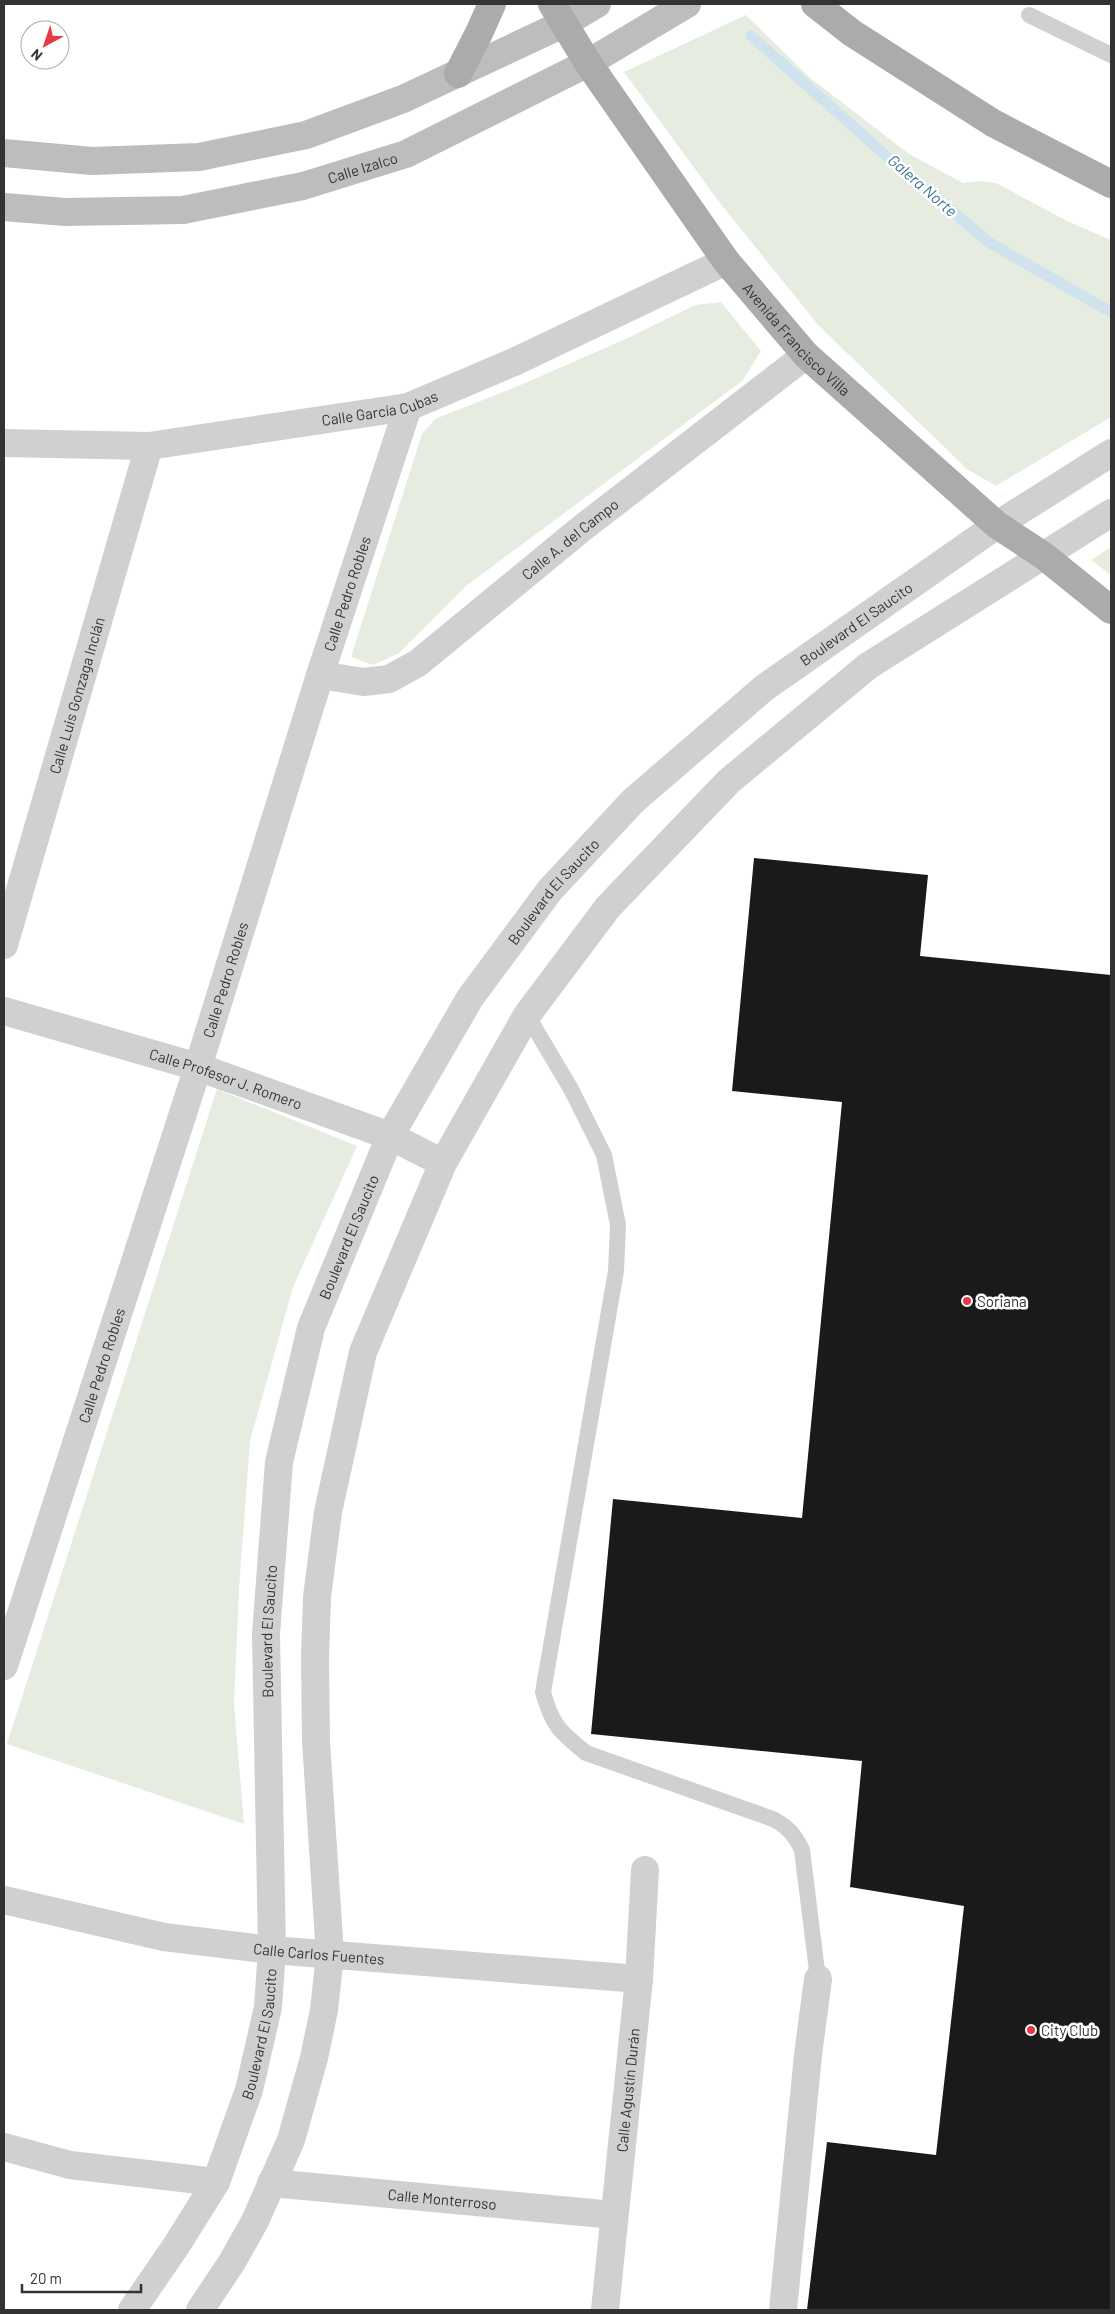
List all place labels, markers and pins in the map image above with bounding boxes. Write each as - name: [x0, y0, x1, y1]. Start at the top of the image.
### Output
- place label: Soriana: [977, 1292, 1027, 1310]
- marker: Soriana: [961, 1295, 973, 1307]
- place label: City Club: [1041, 2021, 1098, 2039]
- marker: City Club: [1025, 2024, 1037, 2036]

